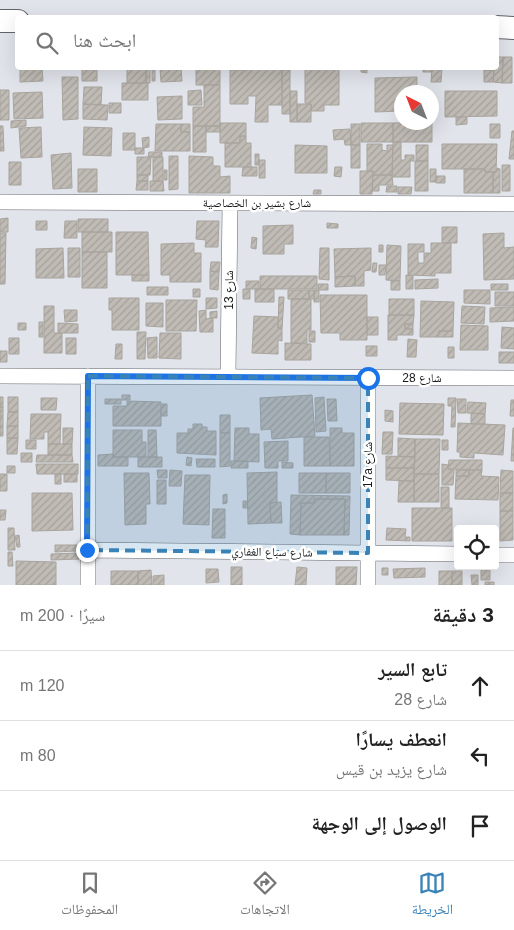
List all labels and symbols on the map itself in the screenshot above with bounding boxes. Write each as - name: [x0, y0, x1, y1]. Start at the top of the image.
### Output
- north arrow: [394, 85, 439, 130]
- street label: شارع بشير بن الخصاصية: [203, 196, 311, 211]
- street label: شارع 13: [222, 270, 237, 310]
- route start: [357, 367, 380, 390]
- street label: شارع 28: [402, 371, 442, 386]
- street label: 17a شارع: [361, 442, 376, 488]
- route end: [76, 539, 99, 562]
- street label: شارع سباع الغفاري: [231, 544, 313, 563]

